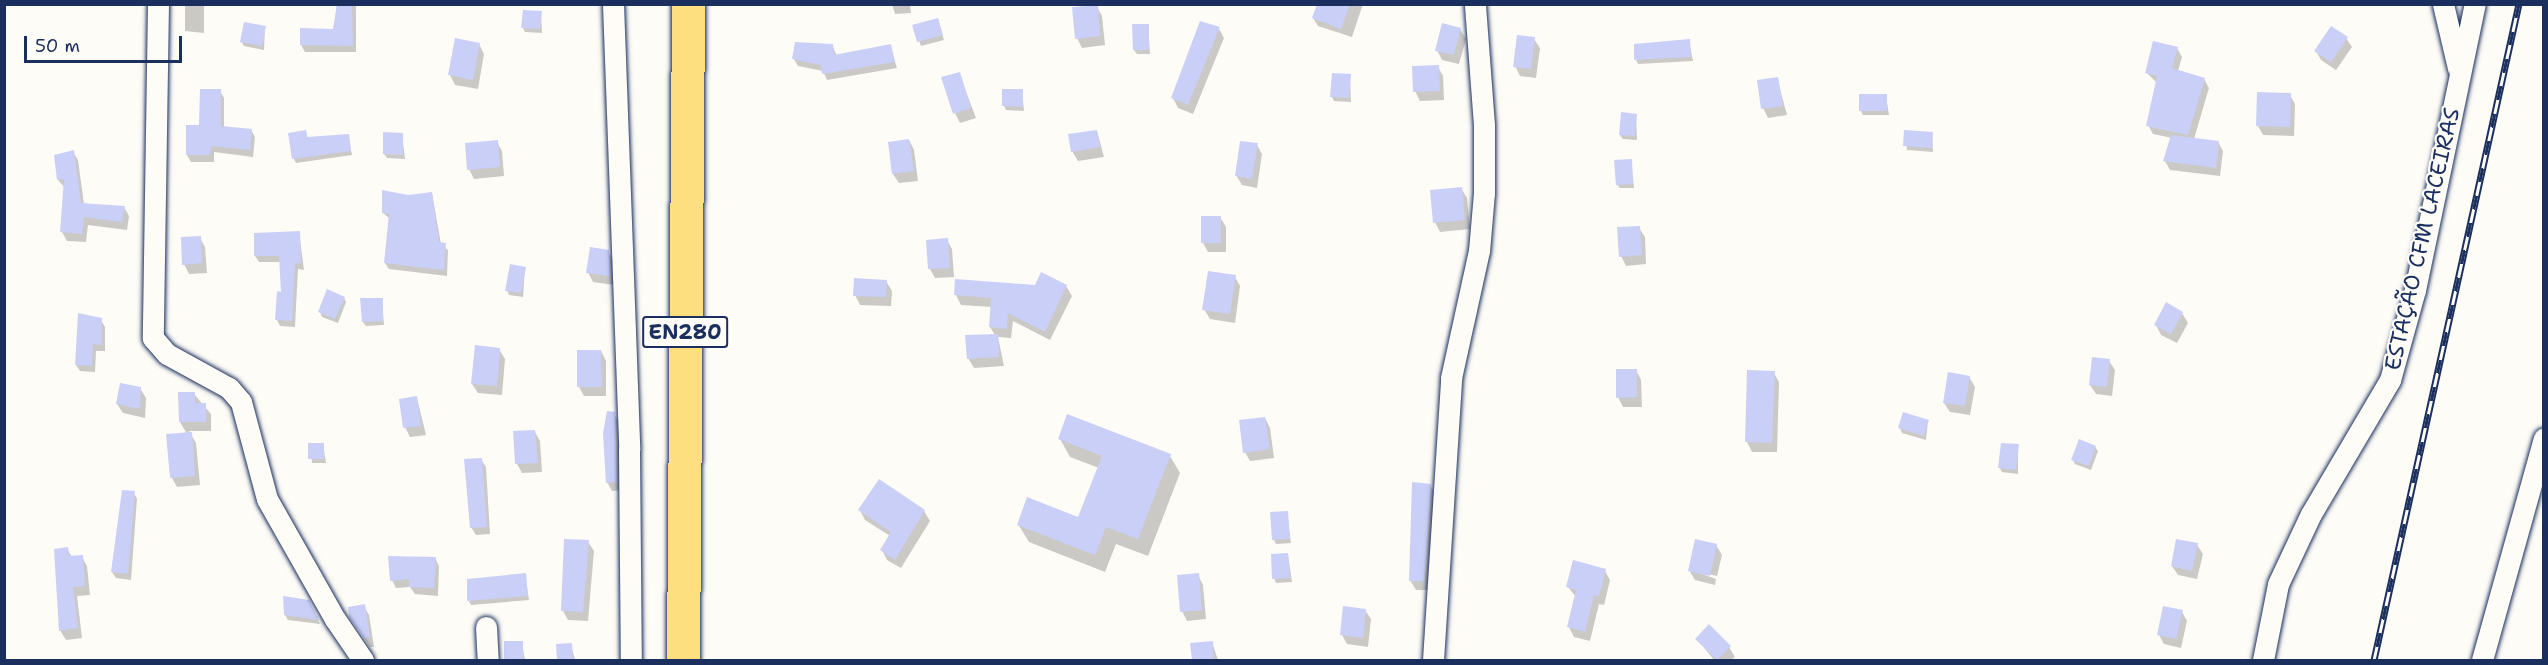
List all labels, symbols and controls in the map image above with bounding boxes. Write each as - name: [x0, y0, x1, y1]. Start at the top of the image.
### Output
- scale bar: [27, 24, 184, 62]
- text: 50 m: [35, 34, 80, 58]
- street label: ESTAÇÃO CFM LACEIRAS: [2379, 105, 2465, 373]
- road number: EN280: [642, 314, 728, 350]

